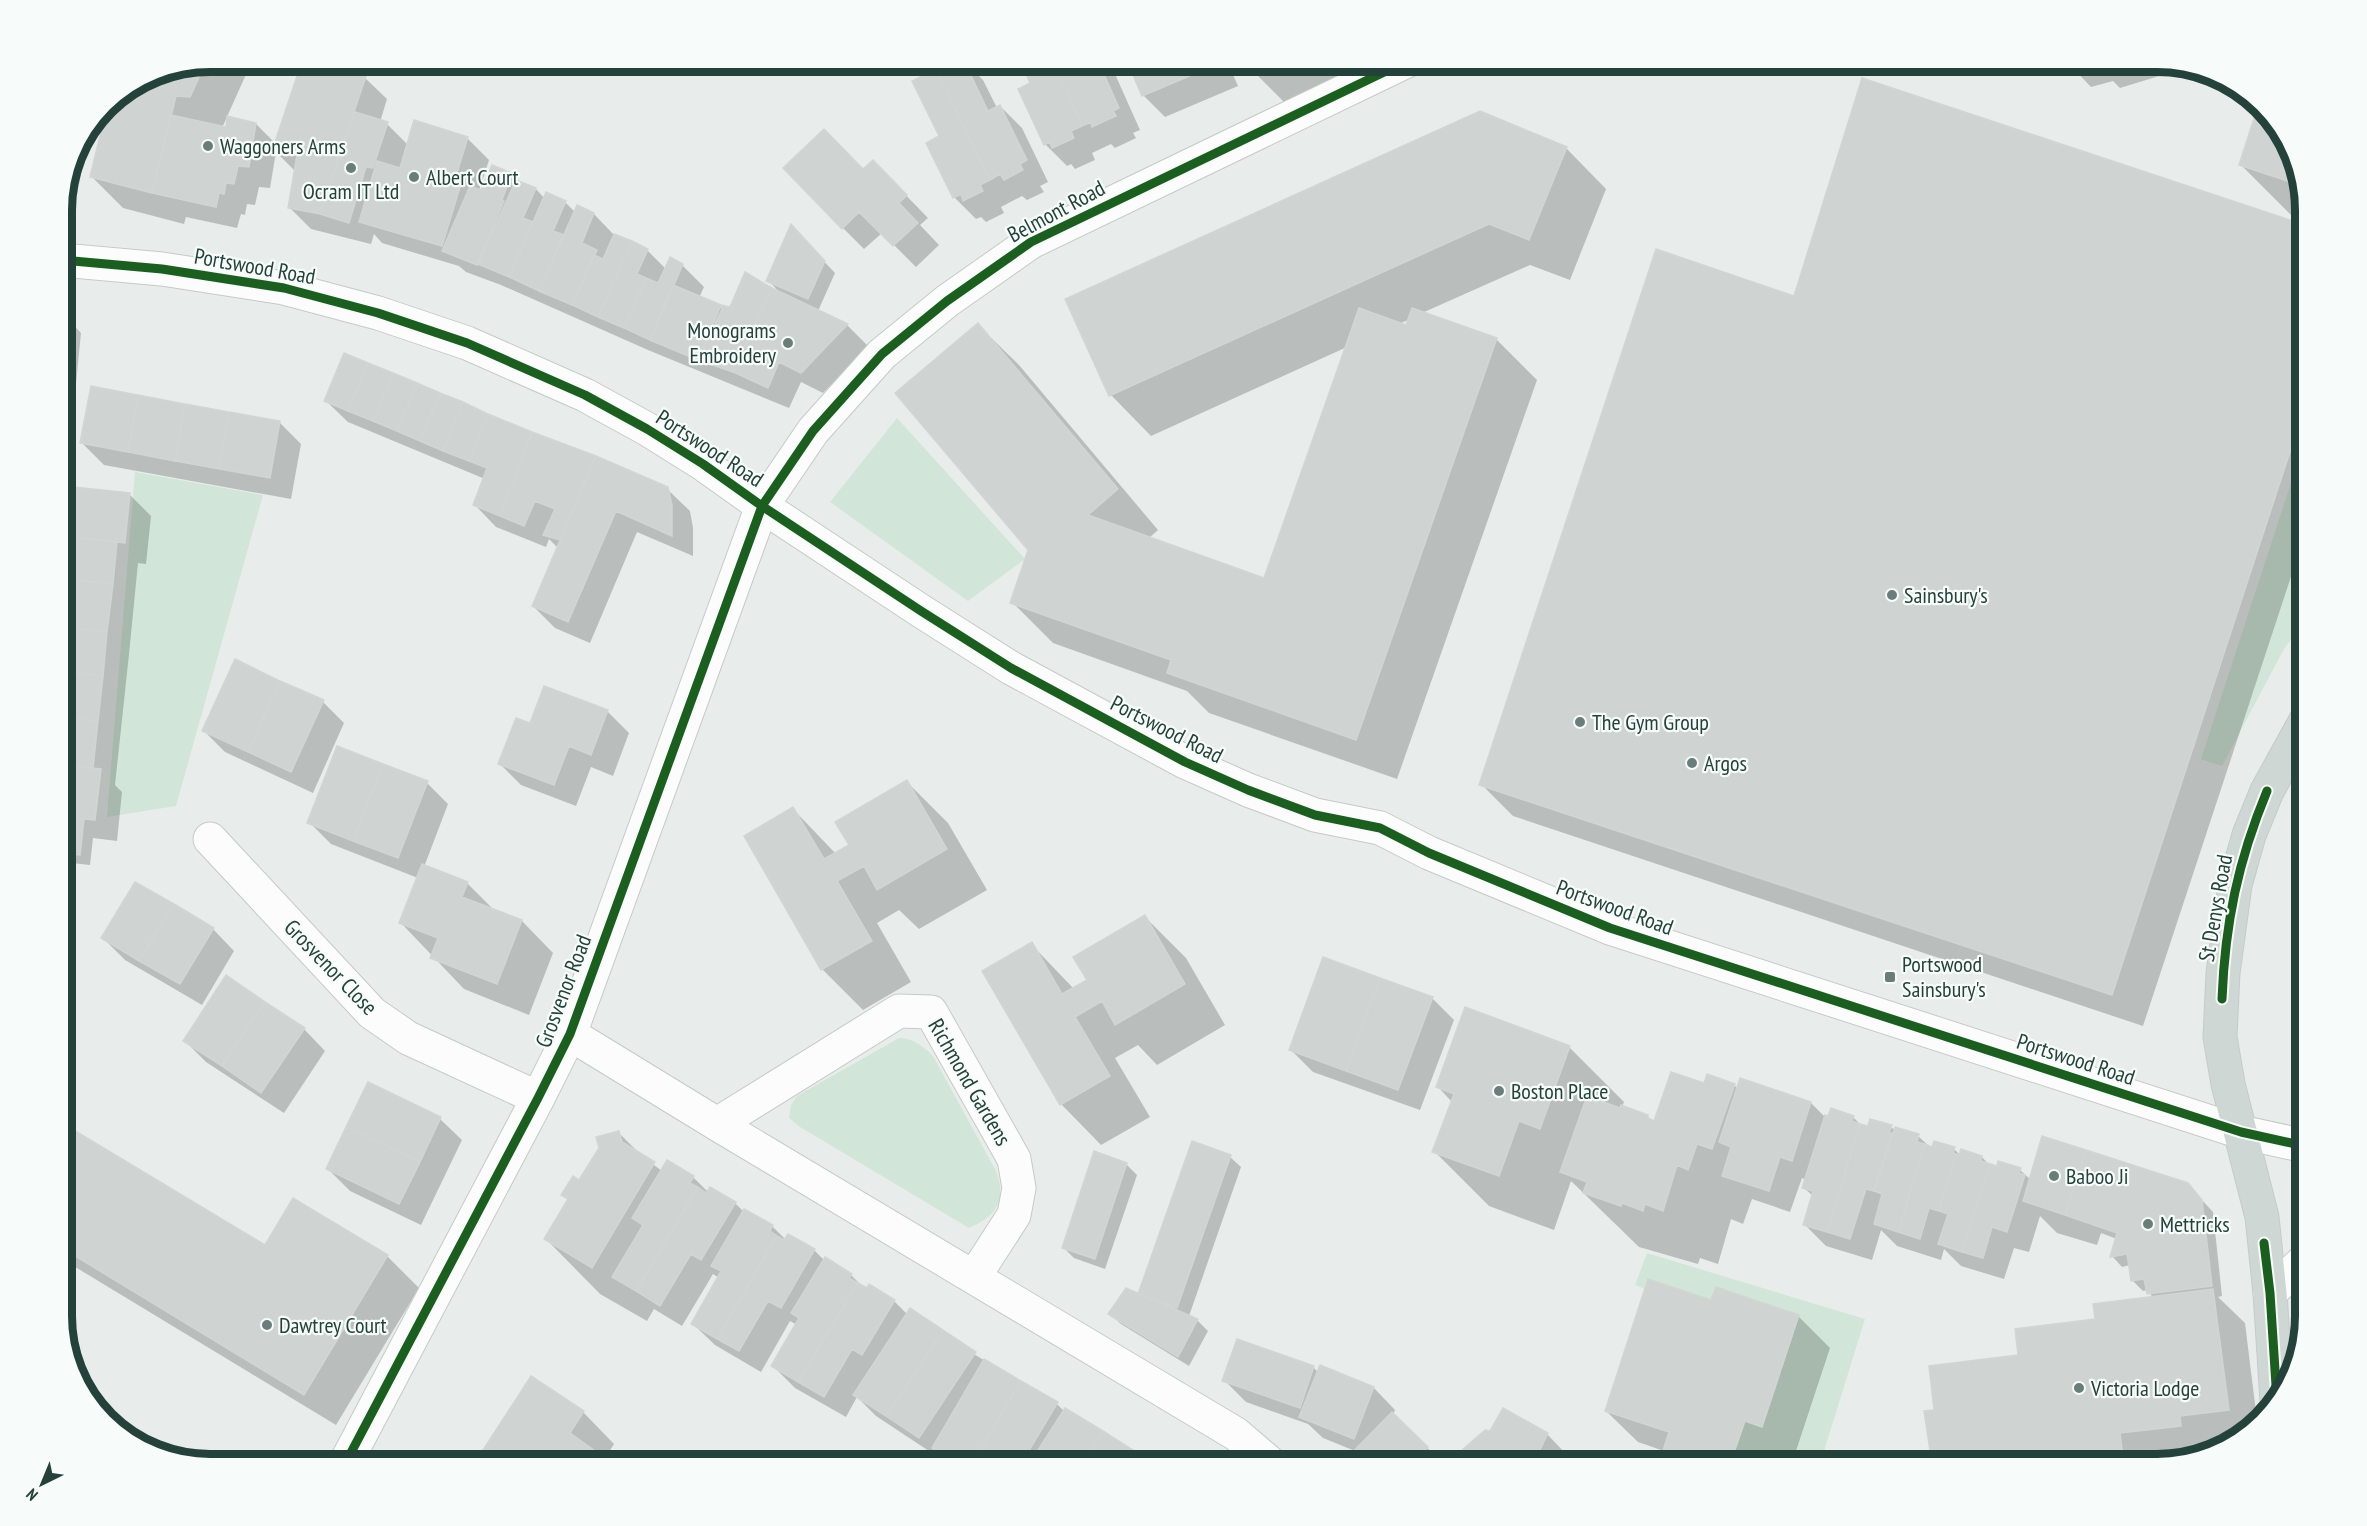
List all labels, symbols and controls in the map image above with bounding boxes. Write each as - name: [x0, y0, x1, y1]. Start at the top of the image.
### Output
- place label: Waggoners Arms: [220, 132, 346, 160]
- marker: Waggoners Arms: [201, 139, 215, 153]
- marker: Ocram IT Ltd: [344, 161, 358, 175]
- place label: Albert Court: [426, 163, 519, 191]
- marker: Albert Court: [407, 170, 421, 184]
- street label: Belmont Road: [1002, 174, 1110, 248]
- place label: Ocram IT Ltd: [303, 177, 399, 205]
- street label: Portswood Road: [192, 242, 318, 290]
- place label: Monograms Embroidery: [687, 316, 777, 369]
- marker: Monograms Embroidery: [781, 336, 795, 350]
- street label: Portswood Road: [651, 403, 769, 493]
- place label: Sainsbury's: [1904, 581, 1988, 609]
- marker: Sainsbury's: [1885, 588, 1899, 602]
- street label: Portswood Road: [1106, 689, 1228, 769]
- place label: The Gym Group: [1592, 708, 1709, 736]
- marker: The Gym Group: [1573, 715, 1587, 729]
- place label: Argos: [1704, 749, 1747, 777]
- marker: Argos: [1685, 756, 1699, 770]
- street label: St Denys Road: [2192, 852, 2238, 964]
- street label: Portswood Road: [1553, 873, 1677, 941]
- street label: Grosvenor Close: [278, 913, 384, 1021]
- street label: Grosvenor Road: [529, 931, 597, 1051]
- place label: Portswood Sainsbury's: [1902, 950, 1986, 1003]
- marker: Portswood Sainsbury's: [1883, 970, 1897, 984]
- street label: Richmond Gardens: [922, 1014, 1018, 1150]
- street label: Portswood Road: [2013, 1027, 2139, 1091]
- place label: Boston Place: [1511, 1077, 1608, 1105]
- marker: Boston Place: [1492, 1084, 1506, 1098]
- place label: Baboo Ji: [2066, 1162, 2128, 1190]
- marker: Baboo Ji: [2047, 1169, 2061, 1183]
- place label: Mettricks: [2160, 1210, 2230, 1238]
- marker: Mettricks: [2141, 1217, 2155, 1231]
- place label: Dawtrey Court: [279, 1311, 387, 1339]
- marker: Dawtrey Court: [260, 1318, 274, 1332]
- place label: Victoria Lodge: [2090, 1374, 2199, 1402]
- marker: Victoria Lodge: [2072, 1381, 2086, 1395]
- north arrow: [12, 1454, 72, 1514]
- text: N: [22, 1485, 42, 1505]

